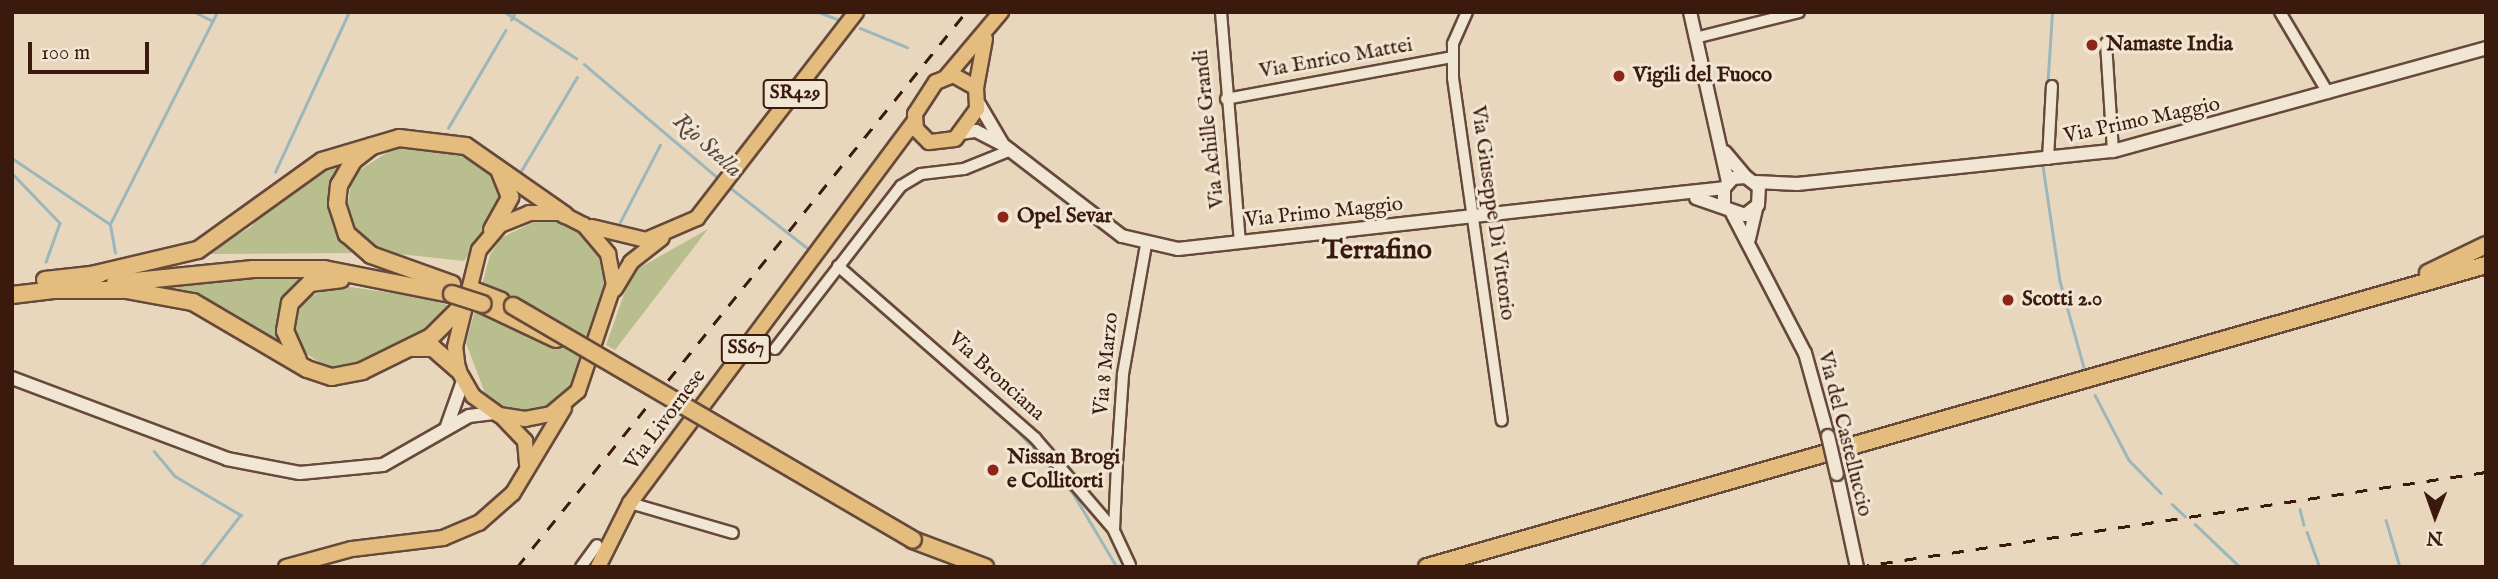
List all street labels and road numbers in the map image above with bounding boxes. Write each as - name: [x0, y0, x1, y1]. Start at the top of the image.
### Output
- street label: Via Enrico Mattei: [1257, 33, 1415, 85]
- street label: Via Achille Grandi: [1189, 48, 1231, 210]
- road number: SR429: [762, 78, 828, 110]
- street label: Via Primo Maggio: [2062, 92, 2222, 150]
- street label: Via Giuseppe Di Vittorio: [1464, 104, 1520, 322]
- street label: Via Primo Maggio: [1244, 192, 1404, 234]
- street label: Via 8 Marzo: [1089, 311, 1125, 417]
- street label: Via Bronciana: [943, 327, 1049, 427]
- road number: SS67: [720, 334, 772, 364]
- street label: Via del Castelluccio: [1811, 349, 1877, 519]
- street label: Via Livornese: [620, 365, 712, 475]

